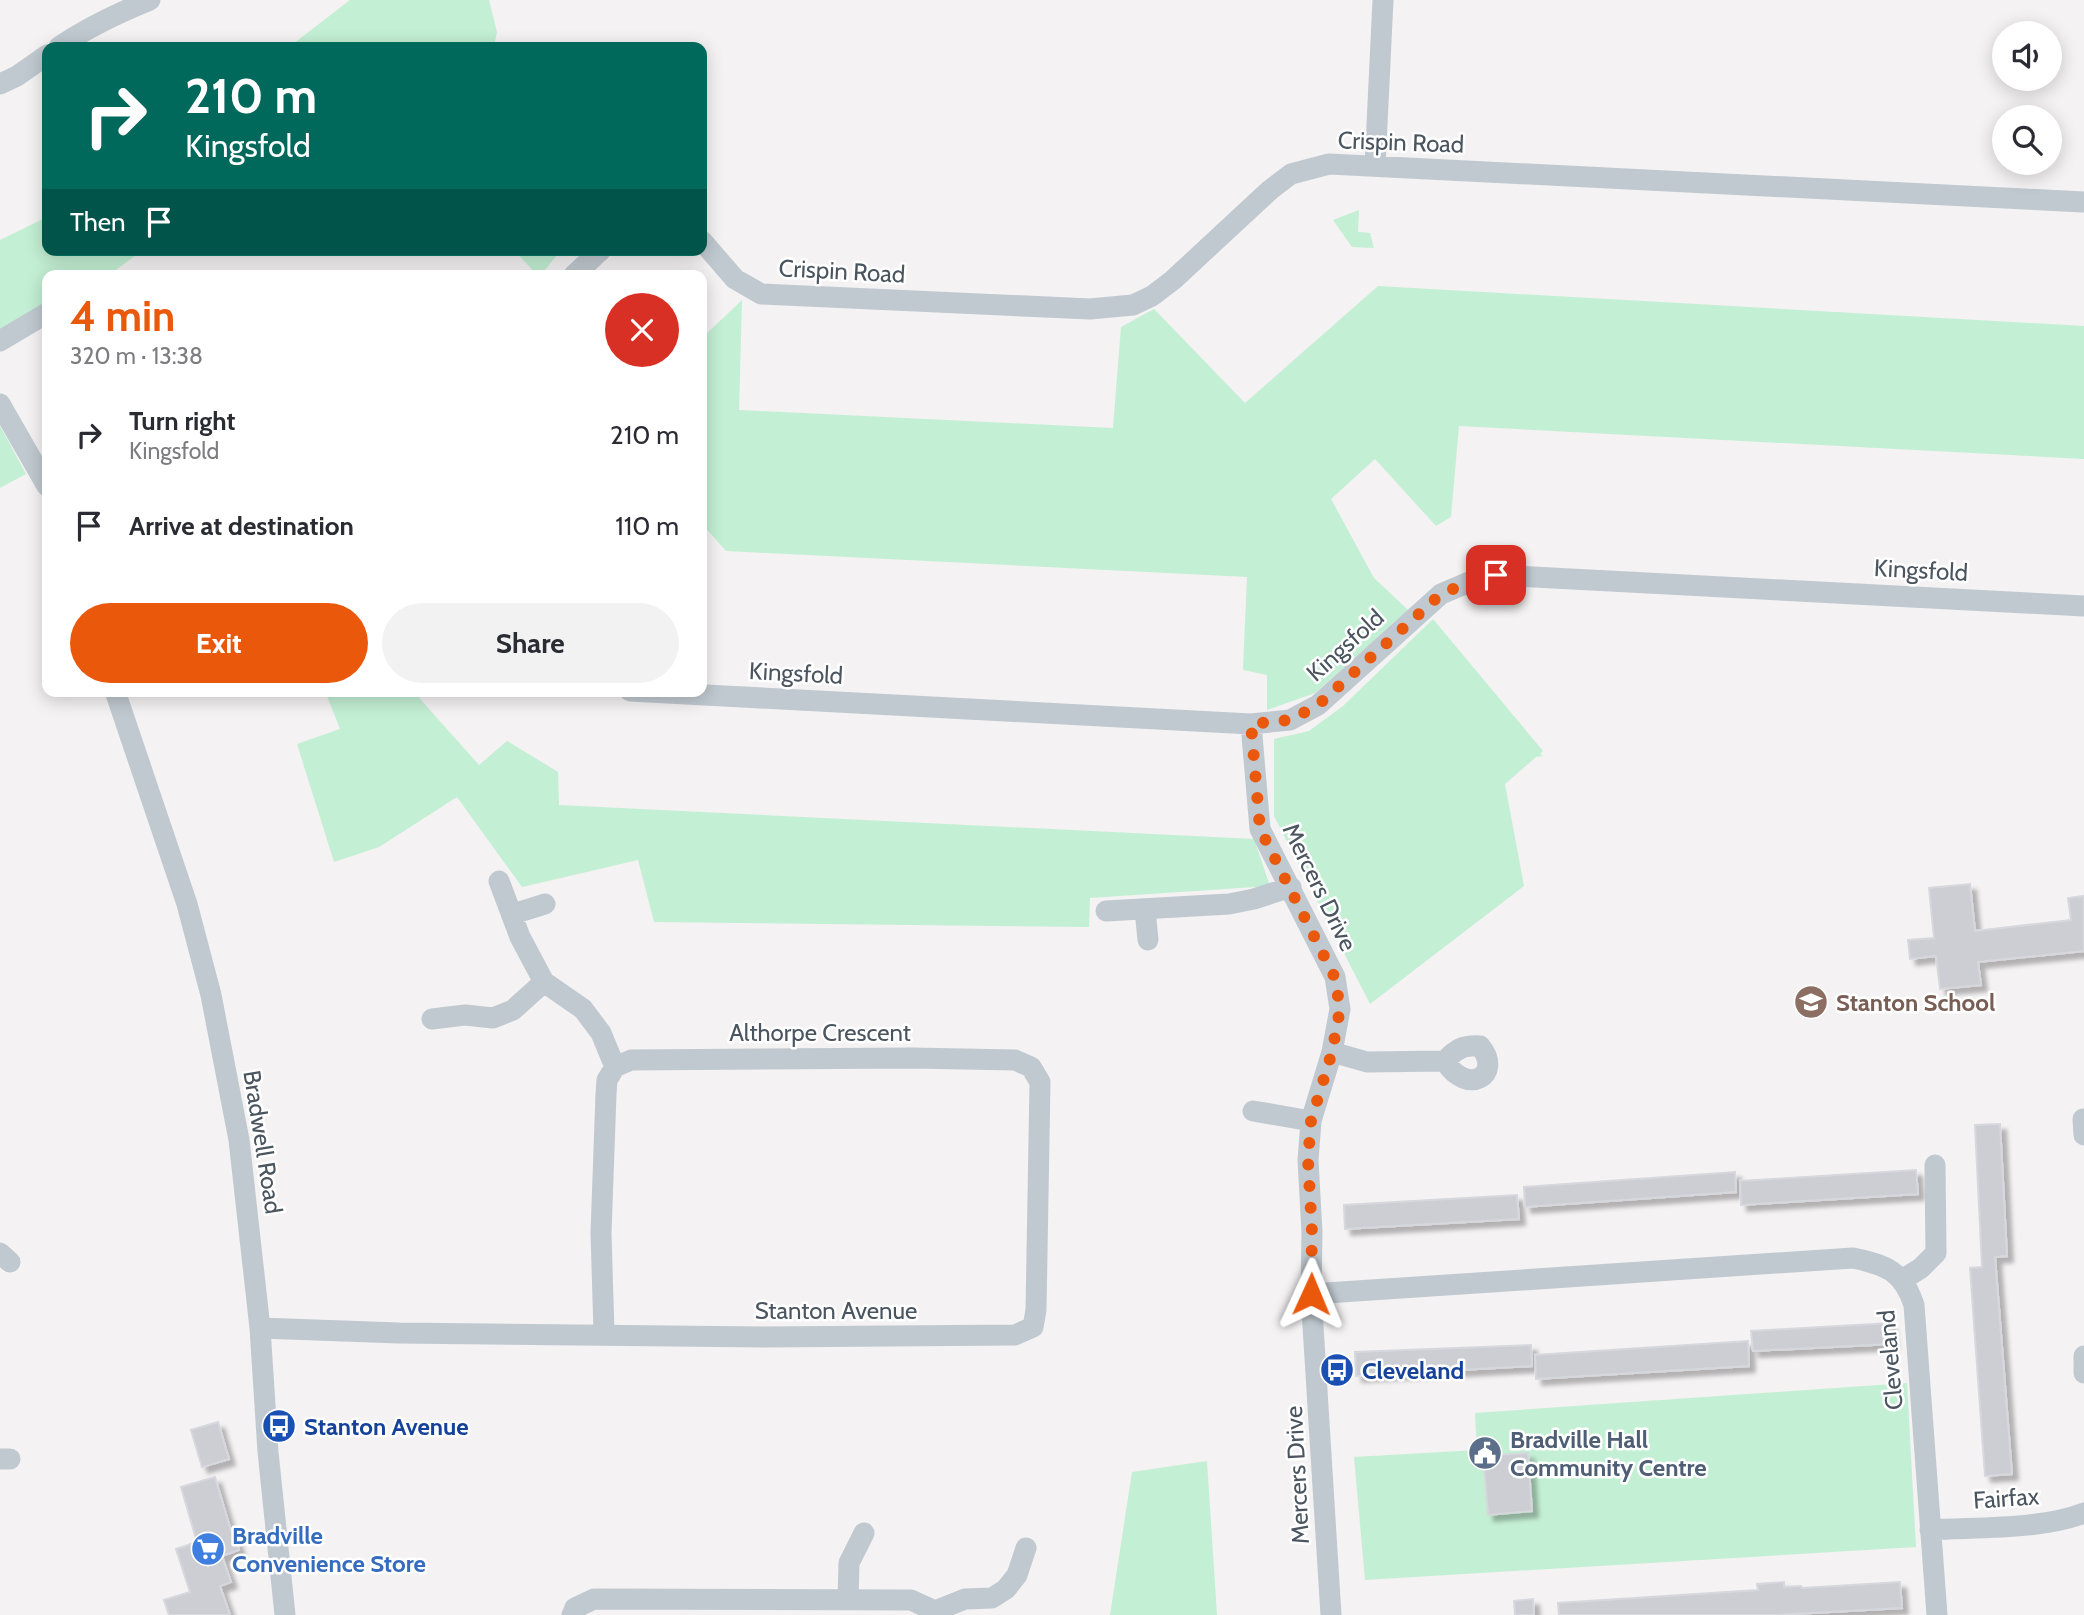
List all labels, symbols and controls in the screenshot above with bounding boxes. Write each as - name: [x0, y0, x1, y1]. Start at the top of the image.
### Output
- map controls: [1992, 21, 2062, 175]
- button: sound: [1992, 21, 2062, 91]
- text: 210 m: [185, 66, 317, 125]
- icon: right: [70, 70, 161, 161]
- button: search: [1992, 105, 2062, 175]
- street label: Crispin Road: [1337, 125, 1465, 159]
- text: Kingsfold: [185, 126, 311, 165]
- icon: arrive: [140, 203, 178, 241]
- text: Then: [70, 206, 126, 238]
- street label: Crispin Road: [778, 253, 906, 289]
- text: 4 min: [70, 290, 175, 342]
- button: close: [605, 293, 679, 367]
- text: 320 m · 13:38: [70, 342, 203, 370]
- text: Turn right: [129, 405, 235, 437]
- icon: right: [70, 416, 108, 454]
- text: 210 m: [610, 419, 679, 451]
- text: Kingsfold: [129, 437, 219, 465]
- icon: arrive: [70, 507, 108, 545]
- text: Arrive at destination: [129, 510, 354, 542]
- text: 110 m: [615, 510, 679, 542]
- pin: [1466, 545, 1526, 605]
- street label: Kingsfold: [1873, 553, 1969, 587]
- icon: arrive: [1477, 556, 1515, 594]
- button: Exit: [70, 603, 368, 683]
- button: Share: [382, 603, 679, 683]
- street label: Kingsfold: [1300, 603, 1390, 687]
- street label: Kingsfold: [748, 656, 844, 690]
- street label: Mercers Drive: [1277, 818, 1363, 956]
- school or university icon: Stanton School: [1792, 983, 1830, 1021]
- place label: Stanton School: [1836, 988, 1995, 1017]
- street label: Althorpe Crescent: [729, 1018, 911, 1047]
- street label: Bradwell Road: [237, 1068, 289, 1216]
- position arrow: [1274, 1257, 1348, 1331]
- street label: Stanton Avenue: [755, 1296, 917, 1325]
- street label: Cleveland: [1871, 1309, 1909, 1411]
- bus stop icon: Cleveland: [1318, 1351, 1356, 1389]
- place label: Cleveland: [1362, 1356, 1464, 1385]
- street label: Mercers Drive: [1279, 1405, 1315, 1545]
- bus stop icon: Stanton Avenue: [260, 1407, 298, 1445]
- place label: Stanton Avenue: [304, 1412, 469, 1441]
- place label: Bradville Hall Community Centre: [1510, 1425, 1707, 1482]
- public building icon: Bradville Hall Community Centre: [1466, 1434, 1504, 1472]
- street label: Fairfax: [1972, 1481, 2041, 1515]
- place label: Bradville Convenience Store: [232, 1521, 426, 1578]
- supermarket icon: Bradville Convenience Store: [189, 1530, 227, 1568]

